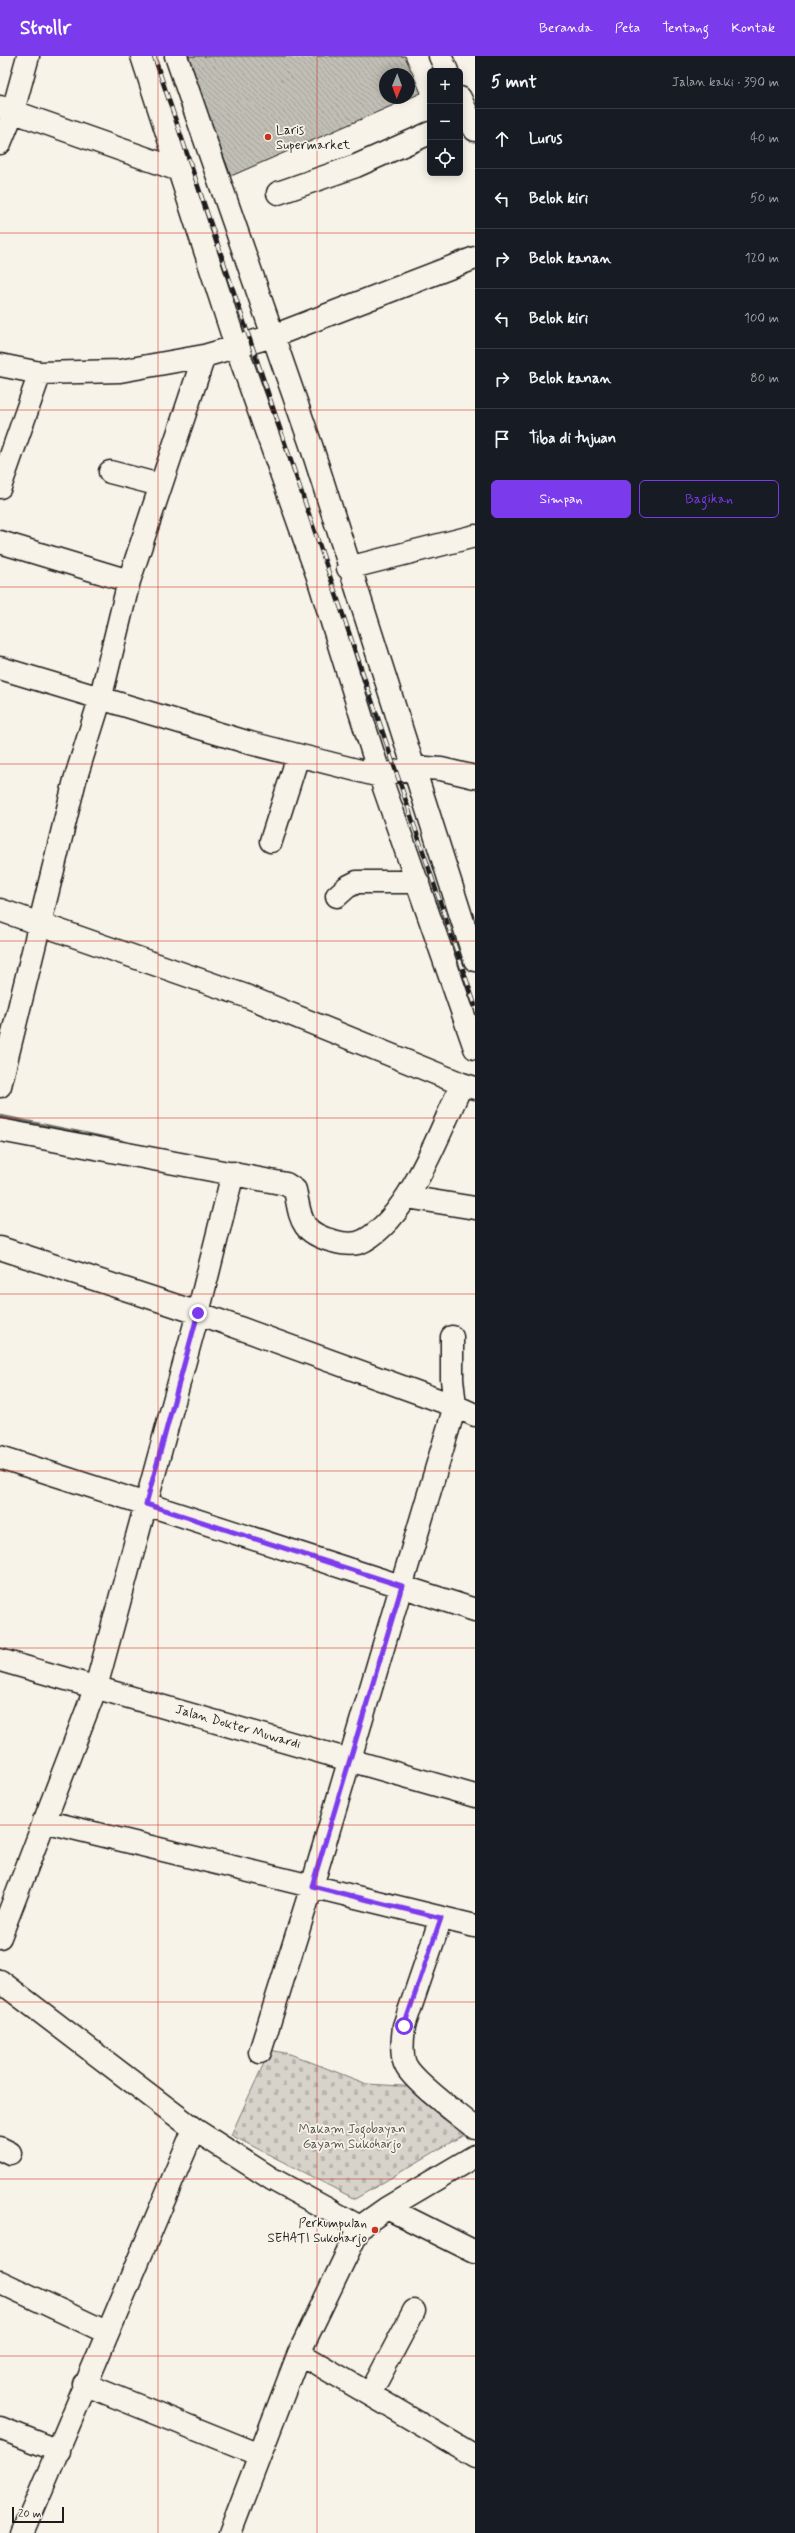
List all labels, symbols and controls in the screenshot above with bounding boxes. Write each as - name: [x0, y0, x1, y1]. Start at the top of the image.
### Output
- text: Strollr: [20, 16, 71, 41]
- text: Beranda: [539, 19, 593, 37]
- text: Peta: [615, 19, 640, 37]
- text: Tentang: [662, 19, 709, 37]
- text: Kontak: [731, 19, 775, 37]
- north arrow: [379, 68, 415, 104]
- map controls: [427, 68, 463, 176]
- button: +: [427, 68, 463, 104]
- text: 5 mnt: [491, 71, 537, 93]
- text: Jalan kaki · 390 m: [672, 74, 779, 91]
- button: −: [427, 104, 463, 140]
- place label: Laris Supermarket: [276, 122, 351, 154]
- icon: ahead: [491, 128, 513, 150]
- text: Lurus: [529, 129, 562, 149]
- text: 40 m: [750, 130, 779, 147]
- marker: Laris Supermarket: [263, 132, 273, 142]
- button: locate: [427, 140, 463, 176]
- icon: left: [491, 188, 513, 210]
- text: Belok kiri: [529, 189, 588, 209]
- text: 50 m: [750, 190, 779, 207]
- icon: right: [491, 248, 513, 270]
- text: Belok kanan: [529, 249, 612, 269]
- text: 120 m: [745, 250, 779, 267]
- icon: left: [491, 308, 513, 330]
- text: Belok kiri: [529, 309, 588, 329]
- text: 100 m: [744, 310, 779, 327]
- icon: right: [491, 368, 513, 390]
- text: Belok kanan: [529, 369, 612, 389]
- text: 80 m: [750, 370, 779, 387]
- icon: arrive: [491, 428, 513, 450]
- text: Tiba di tujuan: [529, 429, 616, 449]
- button: Simpan: [491, 480, 631, 518]
- button: Bagikan: [639, 480, 779, 518]
- route end: [189, 1304, 207, 1322]
- street label: Jalan Dokter Muwardi: [173, 1701, 303, 1753]
- route start: [395, 2017, 413, 2035]
- park label: Makam Jogobayan Gayam Sukoharjo: [298, 2121, 406, 2153]
- place label: Perkumpulan SEHATI Sukoharjo: [267, 2215, 367, 2247]
- marker: Perkumpulan SEHATI Sukoharjo: [370, 2225, 380, 2235]
- scale bar: [12, 2505, 64, 2524]
- text: 20 m: [18, 2507, 41, 2521]

